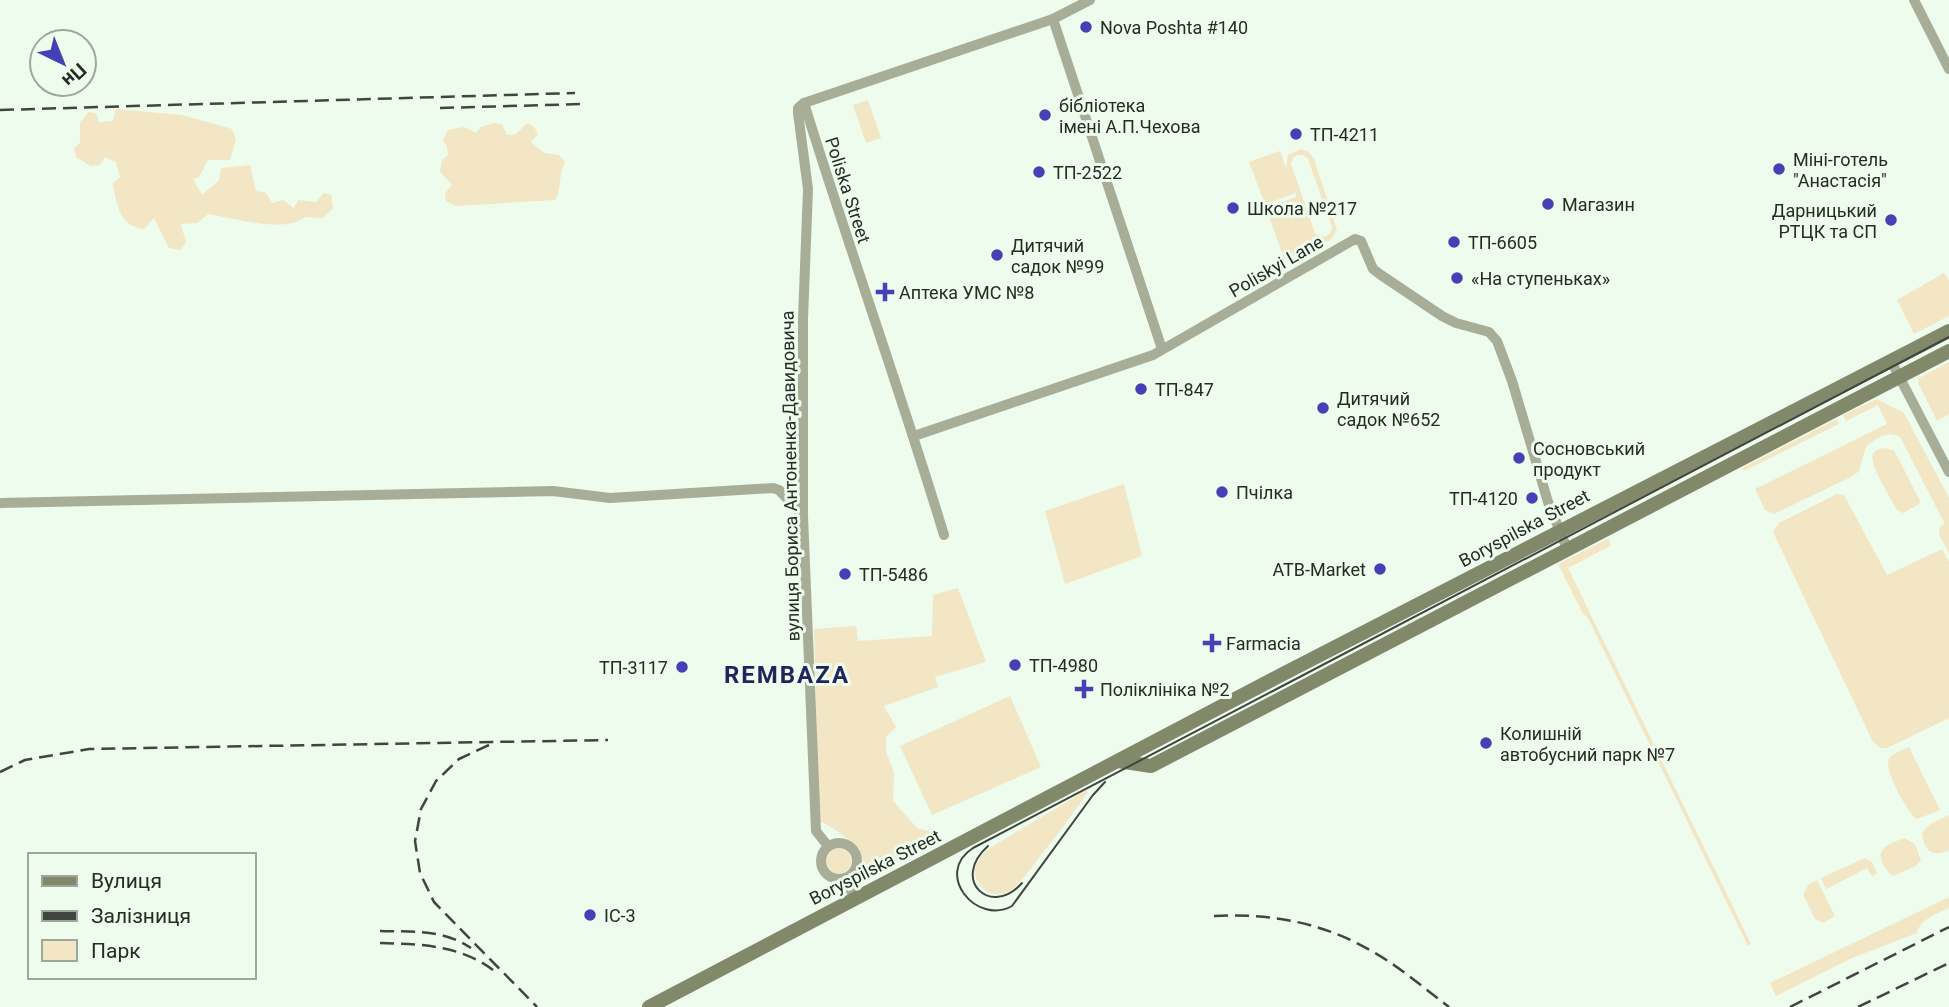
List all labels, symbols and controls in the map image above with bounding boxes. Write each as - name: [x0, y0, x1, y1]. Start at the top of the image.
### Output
- place label: Nova Poshta #140: [1100, 17, 1248, 38]
- marker: Nova Poshta #140: [1078, 19, 1094, 35]
- north arrow: [28, 28, 98, 98]
- text: Пн: [58, 58, 91, 92]
- place label: бібліотека імені А.П.Чехова: [1059, 95, 1201, 137]
- marker: бібліотека імені А.П.Чехова: [1037, 107, 1053, 123]
- place label: ТП-4211: [1310, 124, 1379, 145]
- marker: ТП-4211: [1288, 126, 1304, 142]
- street label: Poliska Street: [821, 134, 875, 246]
- place label: Міні-готель "Анастасія": [1793, 149, 1888, 191]
- marker: Міні-готель "Анастасія": [1771, 161, 1787, 177]
- place label: ТП-2522: [1053, 162, 1122, 183]
- marker: ТП-2522: [1031, 164, 1047, 180]
- place label: Магазин: [1562, 194, 1635, 215]
- marker: Магазин: [1540, 196, 1556, 212]
- place label: Школа №217: [1247, 198, 1357, 219]
- marker: Школа №217: [1225, 200, 1241, 216]
- place label: Дарницький РТЦК та СП: [1772, 200, 1877, 242]
- marker: Дарницький РТЦК та СП: [1883, 212, 1899, 228]
- street label: Poliskyi Lane: [1225, 231, 1327, 301]
- place label: ТП-6605: [1468, 232, 1537, 253]
- marker: ТП-6605: [1446, 234, 1462, 250]
- place label: Дитячий садок №99: [1011, 235, 1104, 277]
- marker: Дитячий садок №99: [989, 247, 1005, 263]
- place label: «На ступеньках»: [1471, 268, 1610, 289]
- marker: «На ступеньках»: [1449, 270, 1465, 286]
- place label: Аптека УМС №8: [899, 282, 1034, 303]
- marker: Аптека УМС №8: [877, 284, 893, 300]
- street label: вулиця Бориса Антоненка-Давидовича: [777, 310, 803, 642]
- place label: ТП-847: [1155, 379, 1214, 400]
- marker: ТП-847: [1133, 381, 1149, 397]
- place label: Дитячий садок №652: [1337, 388, 1440, 430]
- marker: Дитячий садок №652: [1315, 400, 1331, 416]
- place label: Сосновський продукт: [1533, 438, 1645, 480]
- marker: Сосновський продукт: [1511, 450, 1527, 466]
- place label: Пчілка: [1236, 482, 1293, 503]
- marker: Пчілка: [1214, 484, 1230, 500]
- street label: Boryspilska Street: [1455, 485, 1593, 571]
- place label: ТП-4120: [1449, 488, 1518, 509]
- marker: ТП-4120: [1524, 490, 1540, 506]
- place label: ATB-Market: [1272, 559, 1366, 580]
- marker: ATB-Market: [1372, 561, 1388, 577]
- place label: ТП-5486: [859, 564, 928, 585]
- marker: ТП-5486: [837, 566, 853, 582]
- place label: Farmacia: [1226, 633, 1301, 654]
- marker: Farmacia: [1204, 635, 1220, 651]
- place label: ТП-4980: [1029, 655, 1098, 676]
- place label: ТП-3117: [599, 657, 668, 678]
- marker: ТП-4980: [1007, 657, 1023, 673]
- marker: ТП-3117: [674, 659, 690, 675]
- district label: REMBAZA: [724, 661, 850, 689]
- marker: Поліклініка №2: [1074, 679, 1094, 699]
- place label: Поліклініка №2: [1100, 679, 1230, 700]
- place label: Колишній автобусний парк №7: [1500, 723, 1675, 765]
- marker: Колишній автобусний парк №7: [1478, 735, 1494, 751]
- street label: Boryspilska Street: [806, 825, 944, 909]
- legend: [28, 853, 256, 979]
- text: Вулиця: [91, 869, 162, 893]
- text: Залізниця: [91, 904, 191, 928]
- place label: ІС-3: [604, 905, 636, 926]
- marker: ІС-3: [582, 907, 598, 923]
- text: Парк: [91, 939, 141, 963]

